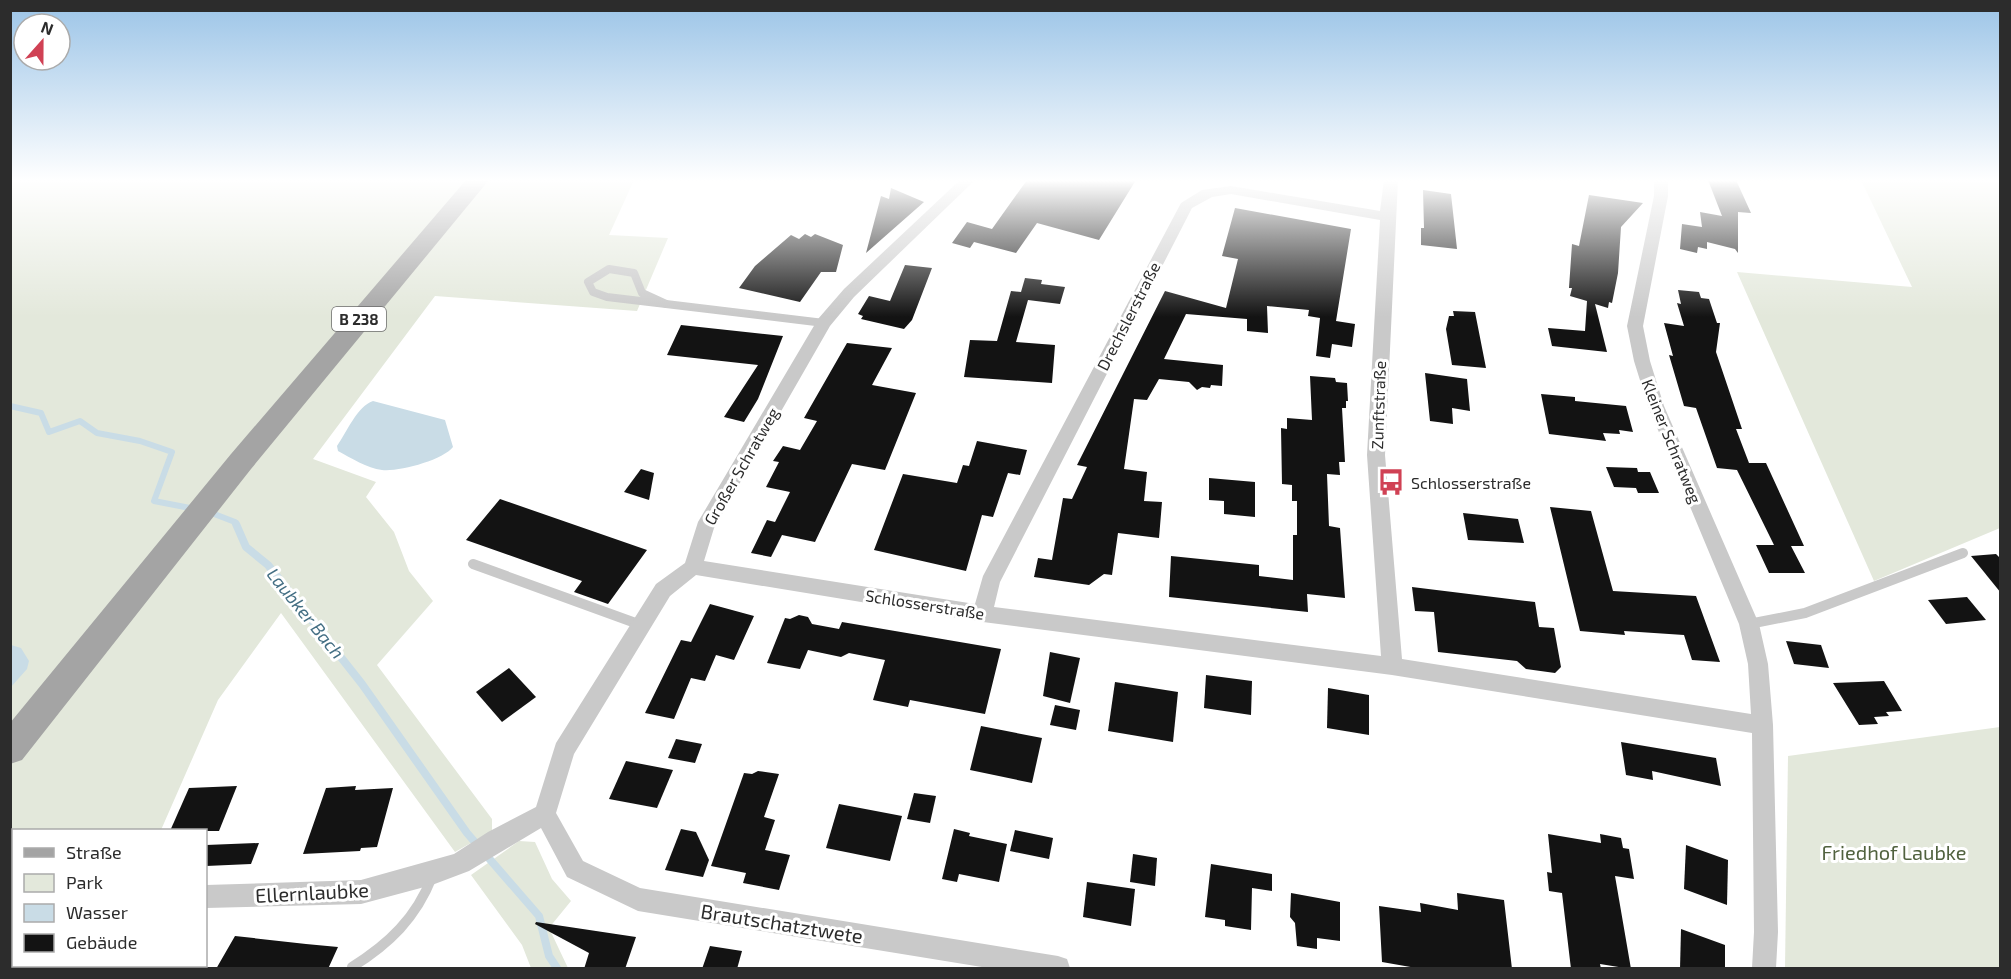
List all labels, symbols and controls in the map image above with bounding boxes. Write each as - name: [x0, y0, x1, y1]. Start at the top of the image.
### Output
- north arrow: [12, 12, 72, 72]
- text: N: [39, 17, 56, 38]
- street label: Drechslerstraße: [1092, 259, 1164, 373]
- road number: B 238: [332, 307, 386, 331]
- street label: Zunftstraße: [1367, 360, 1389, 450]
- street label: Kleiner Schratweg: [1638, 376, 1706, 506]
- street label: Großer Schratweg: [700, 404, 782, 528]
- bus stop icon: Schlosserstraße: [1376, 467, 1406, 497]
- place label: Schlosserstraße: [1411, 473, 1531, 492]
- water label: Laubker Bach: [263, 563, 349, 663]
- street label: Schlosserstraße: [864, 585, 986, 623]
- legend: [12, 829, 207, 967]
- park label: Friedhof Laubke: [1822, 840, 1966, 864]
- text: Straße: [66, 841, 122, 863]
- text: Park: [66, 871, 103, 893]
- street label: Ellernlaubke: [255, 877, 369, 907]
- street label: Brautschatztwete: [699, 898, 865, 948]
- text: Wasser: [66, 901, 128, 923]
- text: Gebäude: [66, 931, 137, 953]

